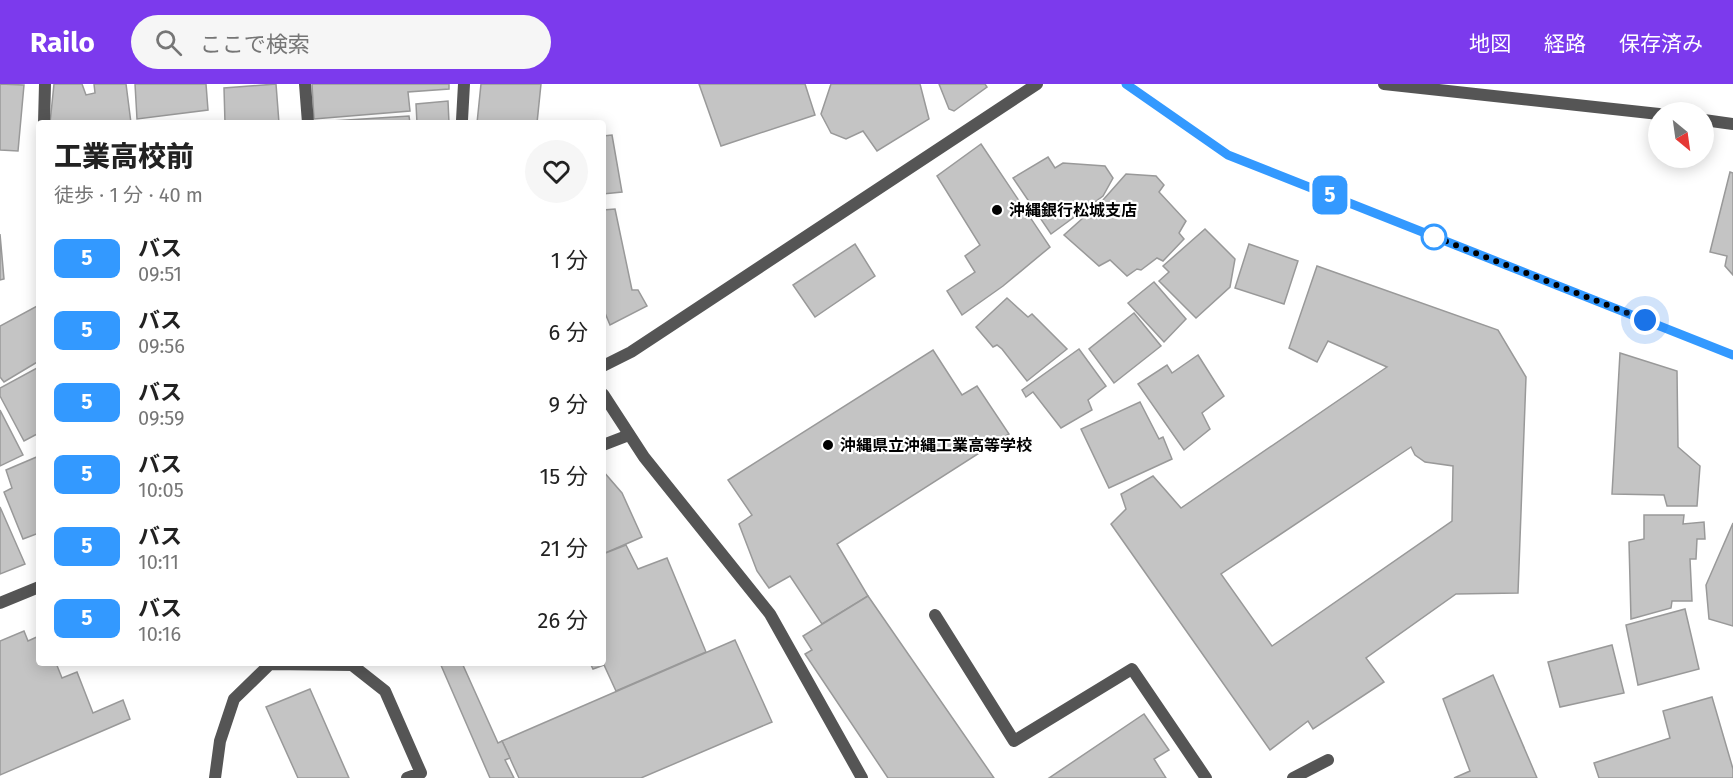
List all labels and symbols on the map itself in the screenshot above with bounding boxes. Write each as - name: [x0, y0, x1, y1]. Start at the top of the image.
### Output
- north arrow: [1648, 102, 1714, 168]
- line badge: 5: [1310, 176, 1350, 214]
- place label: 沖縄銀行松城支店: [1009, 201, 1137, 220]
- marker: 沖縄銀行松城支店: [990, 203, 1004, 217]
- unlabelled marker: [1421, 224, 1447, 250]
- your location: [1630, 305, 1660, 335]
- place label: 沖縄県立沖縄工業高等学校: [840, 436, 1032, 455]
- marker: 沖縄県立沖縄工業高等学校: [821, 438, 835, 452]

